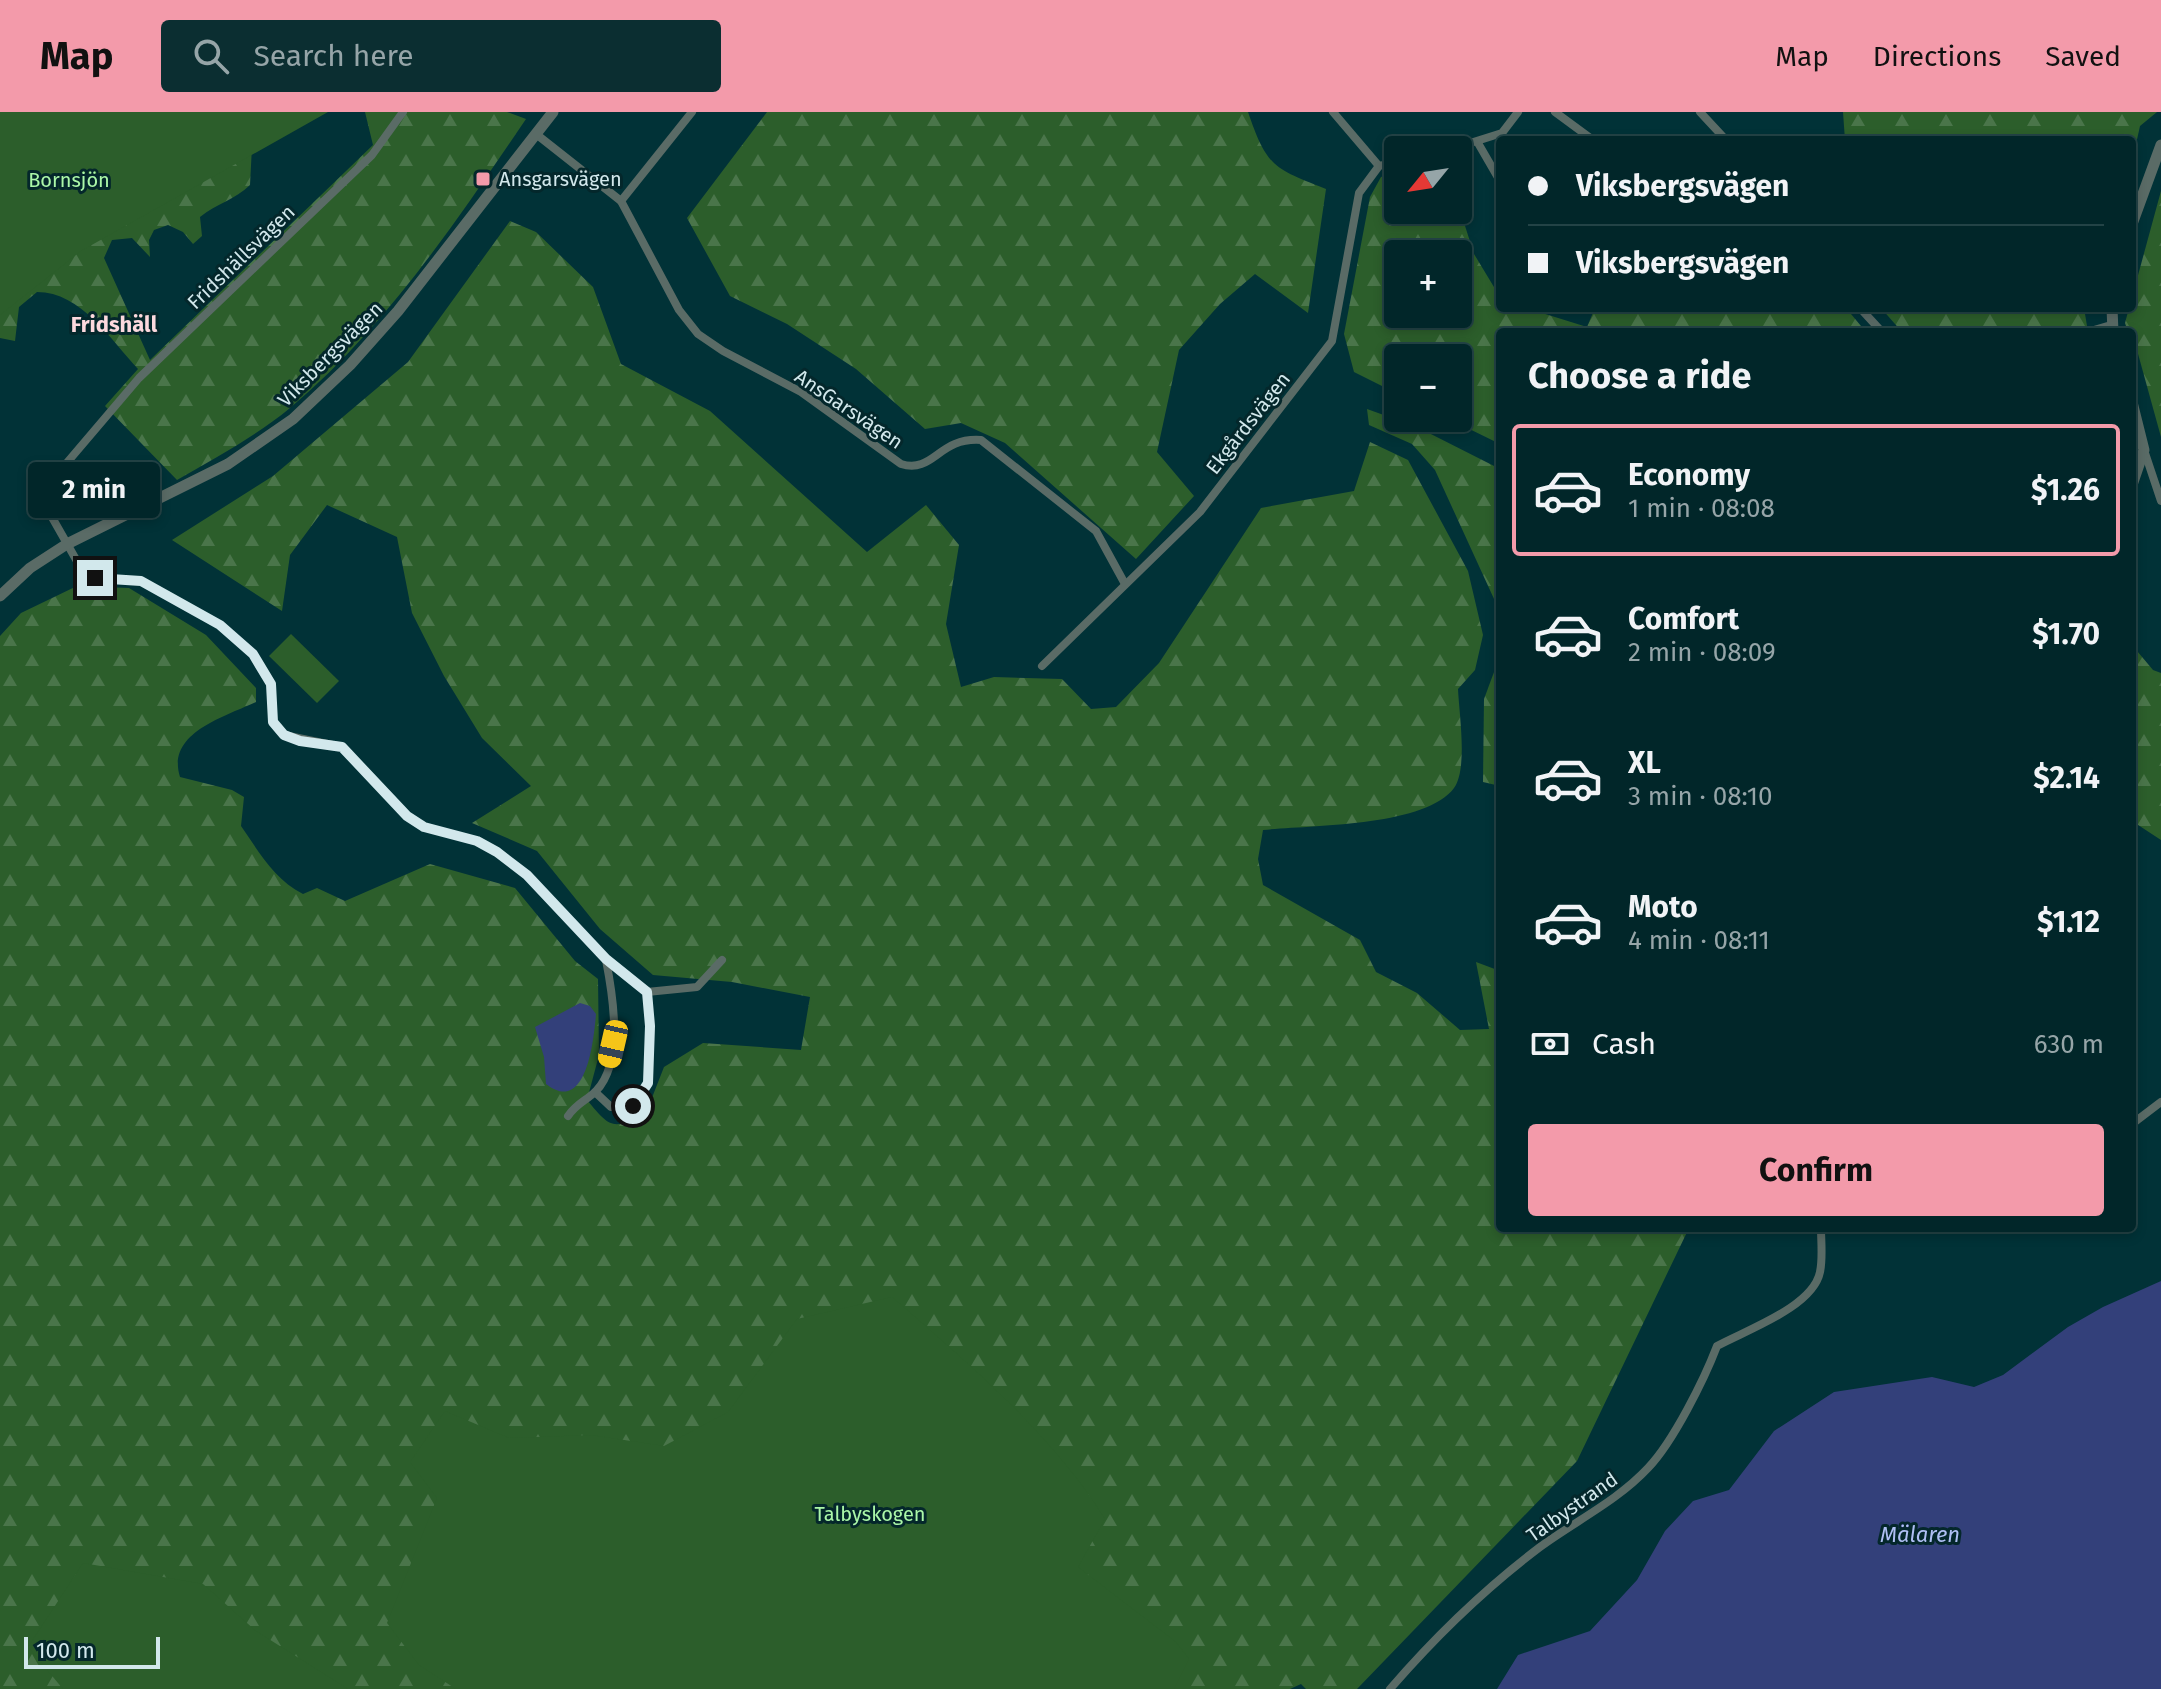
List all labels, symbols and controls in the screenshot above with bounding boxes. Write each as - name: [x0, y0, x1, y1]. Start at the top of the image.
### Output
- search box: [161, 20, 721, 92]
- text: Map: [40, 33, 113, 79]
- icon: search: [189, 34, 233, 78]
- text: Search here: [253, 38, 414, 74]
- text: Map: [1775, 40, 1829, 73]
- text: Directions: [1873, 40, 2001, 73]
- text: Saved: [2045, 40, 2121, 73]
- north arrow: [1384, 136, 1472, 224]
- map controls: [1384, 136, 1472, 432]
- place label: Ansgarsvägen: [499, 167, 622, 191]
- park label: Bornsjön: [28, 168, 110, 192]
- text: Viksbergsvägen: [1576, 168, 1789, 204]
- marker: Ansgarsvägen: [474, 170, 492, 188]
- street label: Fridshällsvägen: [182, 200, 300, 314]
- button: +: [1384, 240, 1472, 328]
- text: Viksbergsvägen: [1576, 245, 1789, 281]
- street label: Viksbergsvägen: [273, 297, 387, 411]
- district label: Fridshäll: [71, 311, 158, 338]
- button: −: [1384, 344, 1472, 432]
- text: Choose a ride: [1528, 354, 1751, 398]
- street label: AnsGarsvägen: [790, 364, 908, 454]
- street label: Ekgårdsvägen: [1201, 367, 1295, 479]
- icon: car: [1532, 454, 1604, 526]
- text: Economy: [1628, 457, 1750, 493]
- callout: 2 min: [29, 462, 161, 518]
- text: $1.26: [2031, 472, 2100, 508]
- text: 2 min: [62, 474, 126, 505]
- text: 1 min · 08:08: [1628, 493, 1775, 524]
- route end: [77, 560, 113, 596]
- icon: car: [1532, 598, 1604, 670]
- text: Comfort: [1628, 601, 1739, 637]
- text: $1.70: [2032, 616, 2100, 652]
- text: 2 min · 08:09: [1628, 637, 1776, 668]
- icon: car: [1532, 742, 1604, 814]
- text: XL: [1628, 745, 1661, 781]
- text: $2.14: [2033, 760, 2100, 796]
- text: 3 min · 08:10: [1628, 781, 1773, 812]
- icon: car: [1532, 886, 1604, 958]
- text: Moto: [1628, 889, 1698, 925]
- text: $1.12: [2037, 904, 2100, 940]
- text: 4 min · 08:11: [1628, 925, 1770, 956]
- car: [596, 1018, 630, 1070]
- icon: cash: [1528, 1022, 1572, 1066]
- text: Cash: [1592, 1026, 1656, 1062]
- text: 630 m: [2034, 1029, 2104, 1060]
- route start: [615, 1088, 651, 1124]
- button: Confirm: [1528, 1124, 2104, 1216]
- street label: Talbystrand: [1522, 1467, 1622, 1547]
- park label: Talbyskogen: [814, 1502, 926, 1526]
- water label: Mälaren: [1880, 1521, 1960, 1548]
- scale bar: [24, 1633, 160, 1669]
- text: 100 m: [36, 1637, 95, 1664]

